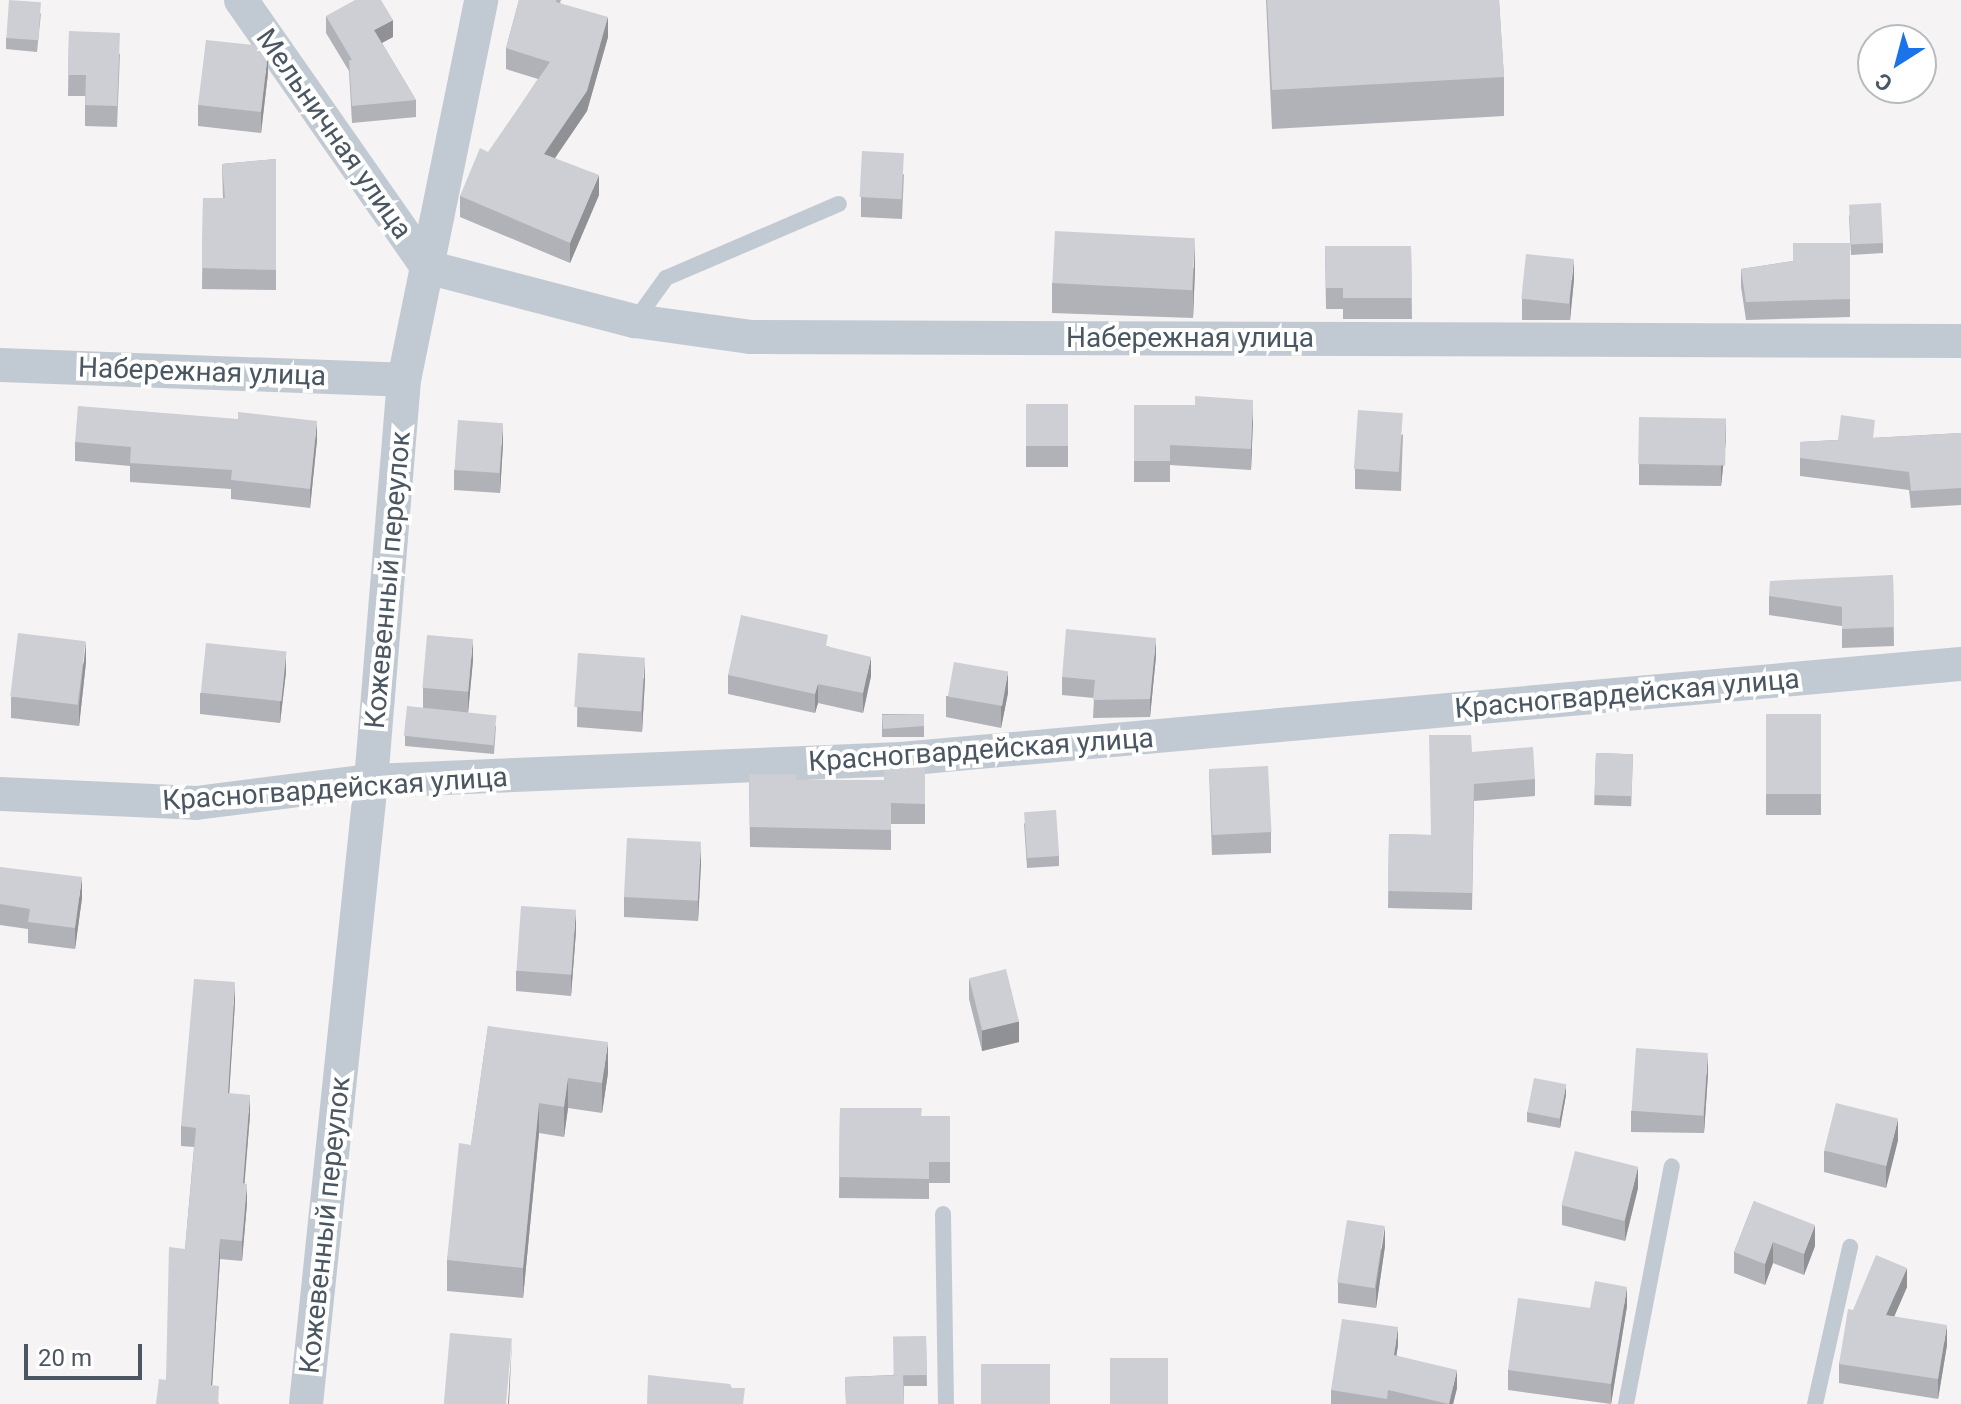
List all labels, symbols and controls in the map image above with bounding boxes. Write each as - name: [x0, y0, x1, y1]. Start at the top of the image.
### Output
- street label: Мельничная улица: [249, 22, 419, 246]
- north arrow: [1857, 24, 1937, 104]
- text: С: [1871, 68, 1897, 97]
- street label: Набережная улица: [1066, 321, 1314, 355]
- street label: Набережная улица: [77, 351, 327, 393]
- street label: Кожевенный переулок: [358, 430, 418, 730]
- street label: Красногвардейская улица: [1453, 662, 1801, 726]
- street label: Красногвардейская улица: [807, 721, 1155, 779]
- street label: Красногвардейская улица: [161, 760, 509, 818]
- street label: Кожевенный переулок: [293, 1075, 357, 1375]
- scale bar: [28, 1328, 146, 1378]
- text: 20 m: [38, 1344, 92, 1372]

